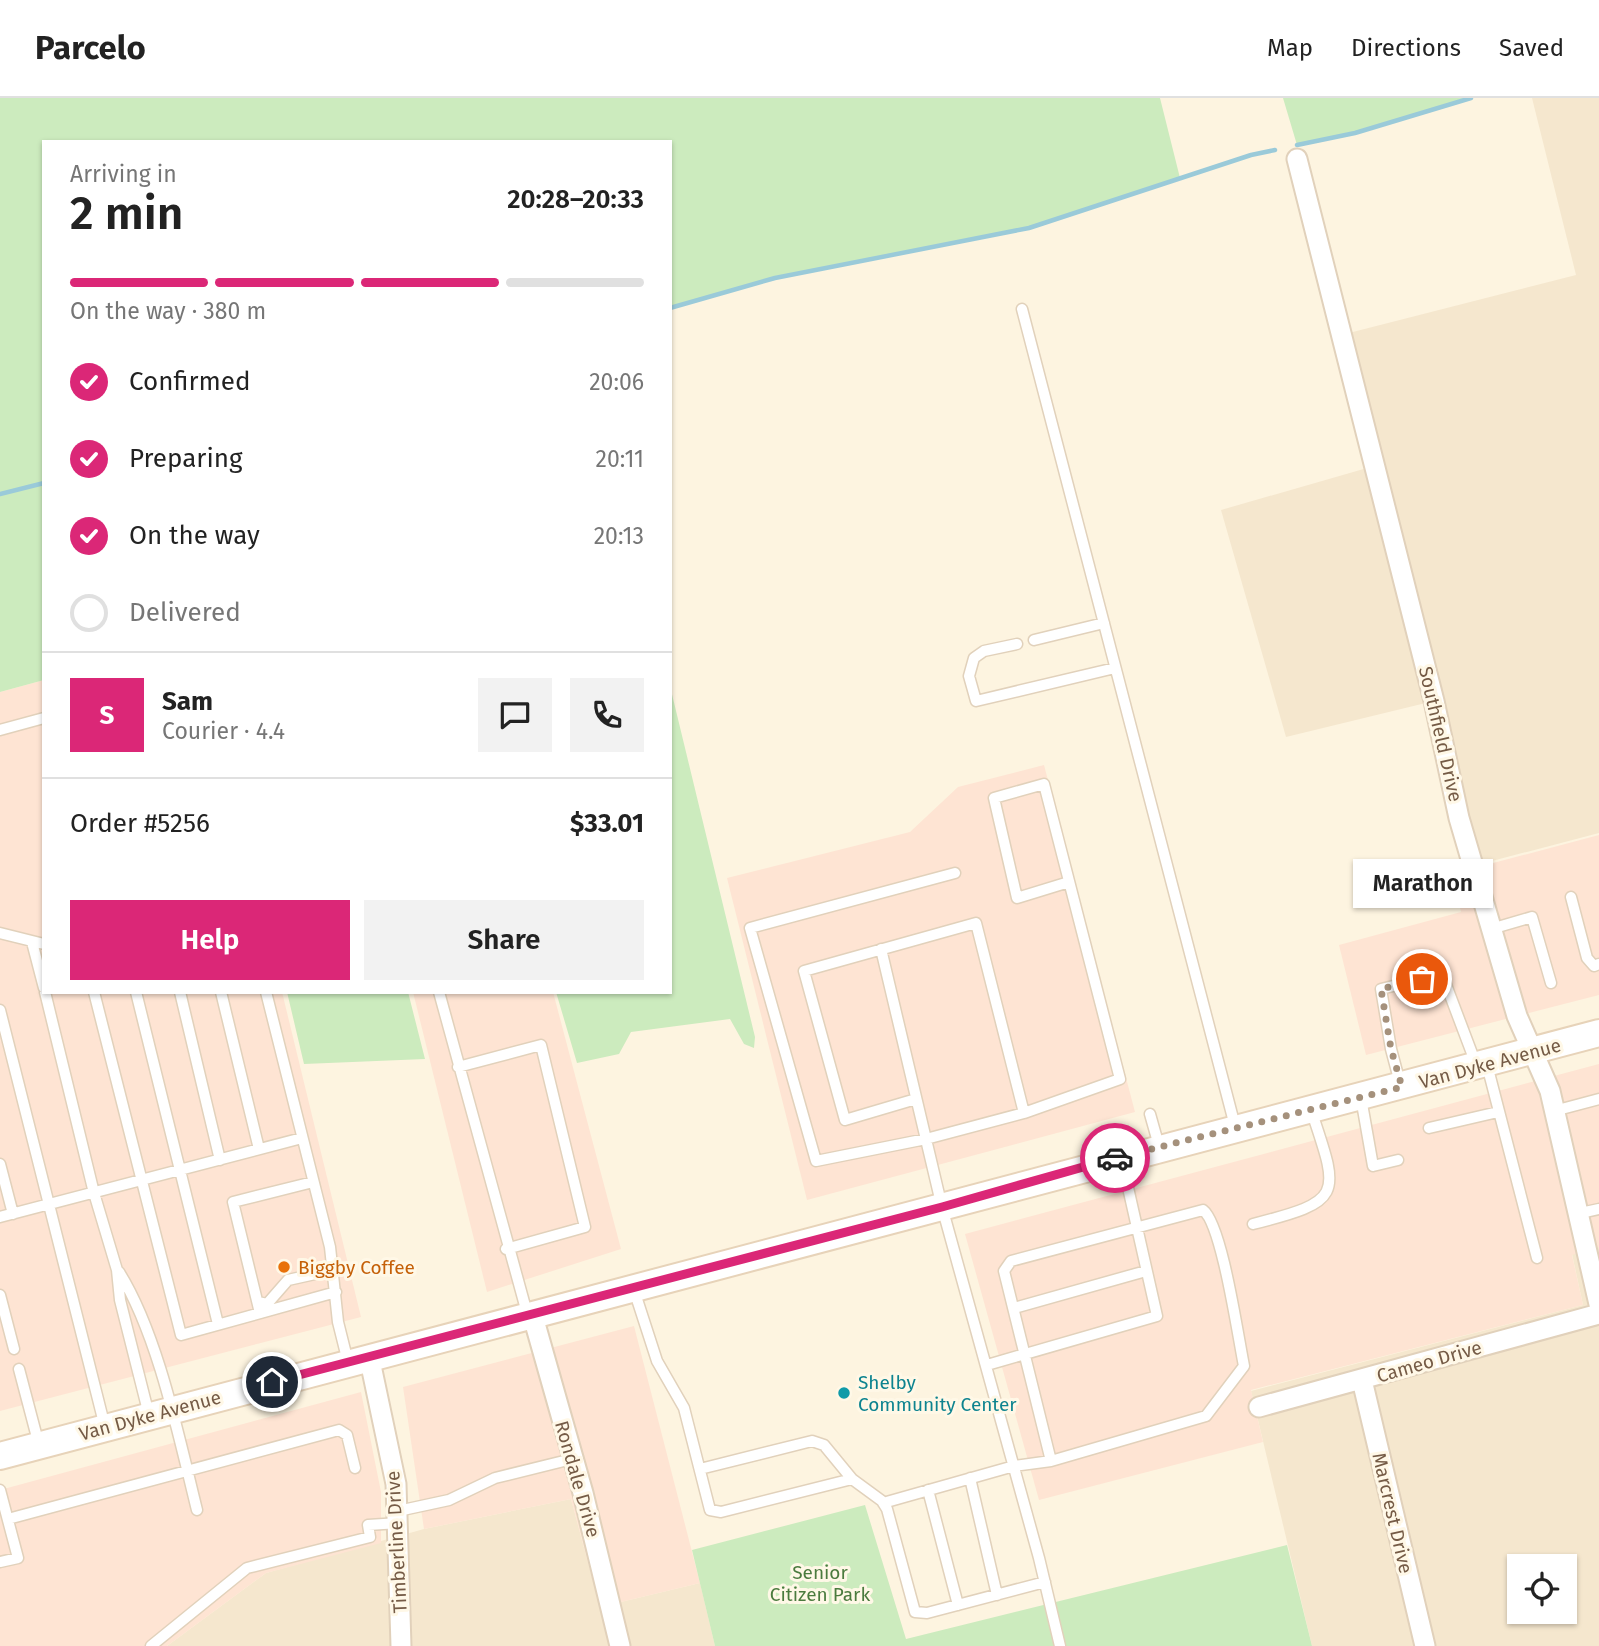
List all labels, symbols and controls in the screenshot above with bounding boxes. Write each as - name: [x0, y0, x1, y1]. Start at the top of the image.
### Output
- text: Parcelo: [35, 28, 146, 68]
- text: Map: [1267, 34, 1313, 62]
- text: Directions: [1351, 34, 1461, 62]
- text: Saved: [1499, 34, 1564, 62]
- text: Arriving in: [70, 160, 177, 188]
- text: 20:28–20:33: [507, 184, 644, 215]
- text: 2 min: [70, 186, 183, 241]
- text: On the way · 380 m: [70, 297, 266, 325]
- icon: check: [70, 363, 108, 401]
- text: Confirmed: [129, 366, 250, 397]
- text: 20:06: [589, 368, 644, 396]
- icon: check: [70, 440, 108, 478]
- text: Preparing: [129, 443, 242, 474]
- text: 20:11: [596, 445, 644, 473]
- icon: check: [70, 517, 108, 555]
- text: On the way: [129, 520, 260, 551]
- text: 20:13: [594, 522, 644, 550]
- text: Delivered: [129, 597, 241, 628]
- street label: Southfield Drive: [1414, 664, 1467, 804]
- button: chat: [478, 678, 552, 752]
- button: phone: [570, 678, 644, 752]
- text: Sam: [162, 686, 213, 717]
- text: S: [100, 700, 114, 731]
- text: Courier · 4.4: [162, 717, 285, 745]
- text: Order #5256: [70, 808, 210, 839]
- text: $33.01: [570, 808, 644, 839]
- callout: Marathon: [1352, 860, 1492, 909]
- text: Marathon: [1373, 869, 1473, 897]
- button: Help: [70, 900, 350, 980]
- button: Share: [364, 900, 644, 980]
- pin: [1392, 949, 1452, 1009]
- icon: bag: [1403, 960, 1441, 998]
- street label: Van Dyke Avenue: [1417, 1033, 1564, 1093]
- courier: [1080, 1123, 1150, 1193]
- icon: car: [1096, 1139, 1134, 1177]
- place label: Biggby Coffee: [298, 1256, 415, 1279]
- marker: Biggby Coffee: [276, 1259, 292, 1275]
- street label: Cameo Drive: [1374, 1336, 1484, 1387]
- pin: [242, 1352, 302, 1412]
- icon: home: [253, 1363, 291, 1401]
- place label: Shelby Community Center: [858, 1371, 1017, 1416]
- street label: Van Dyke Avenue: [77, 1385, 224, 1445]
- marker: Shelby Community Center: [836, 1385, 852, 1401]
- street label: Rondale Drive: [550, 1418, 605, 1540]
- street label: Marcrest Drive: [1367, 1450, 1418, 1576]
- street label: Timberline Drive: [381, 1470, 412, 1614]
- map controls: [1507, 1554, 1577, 1624]
- button: locate: [1507, 1554, 1577, 1624]
- park label: Senior Citizen Park: [770, 1561, 870, 1606]

